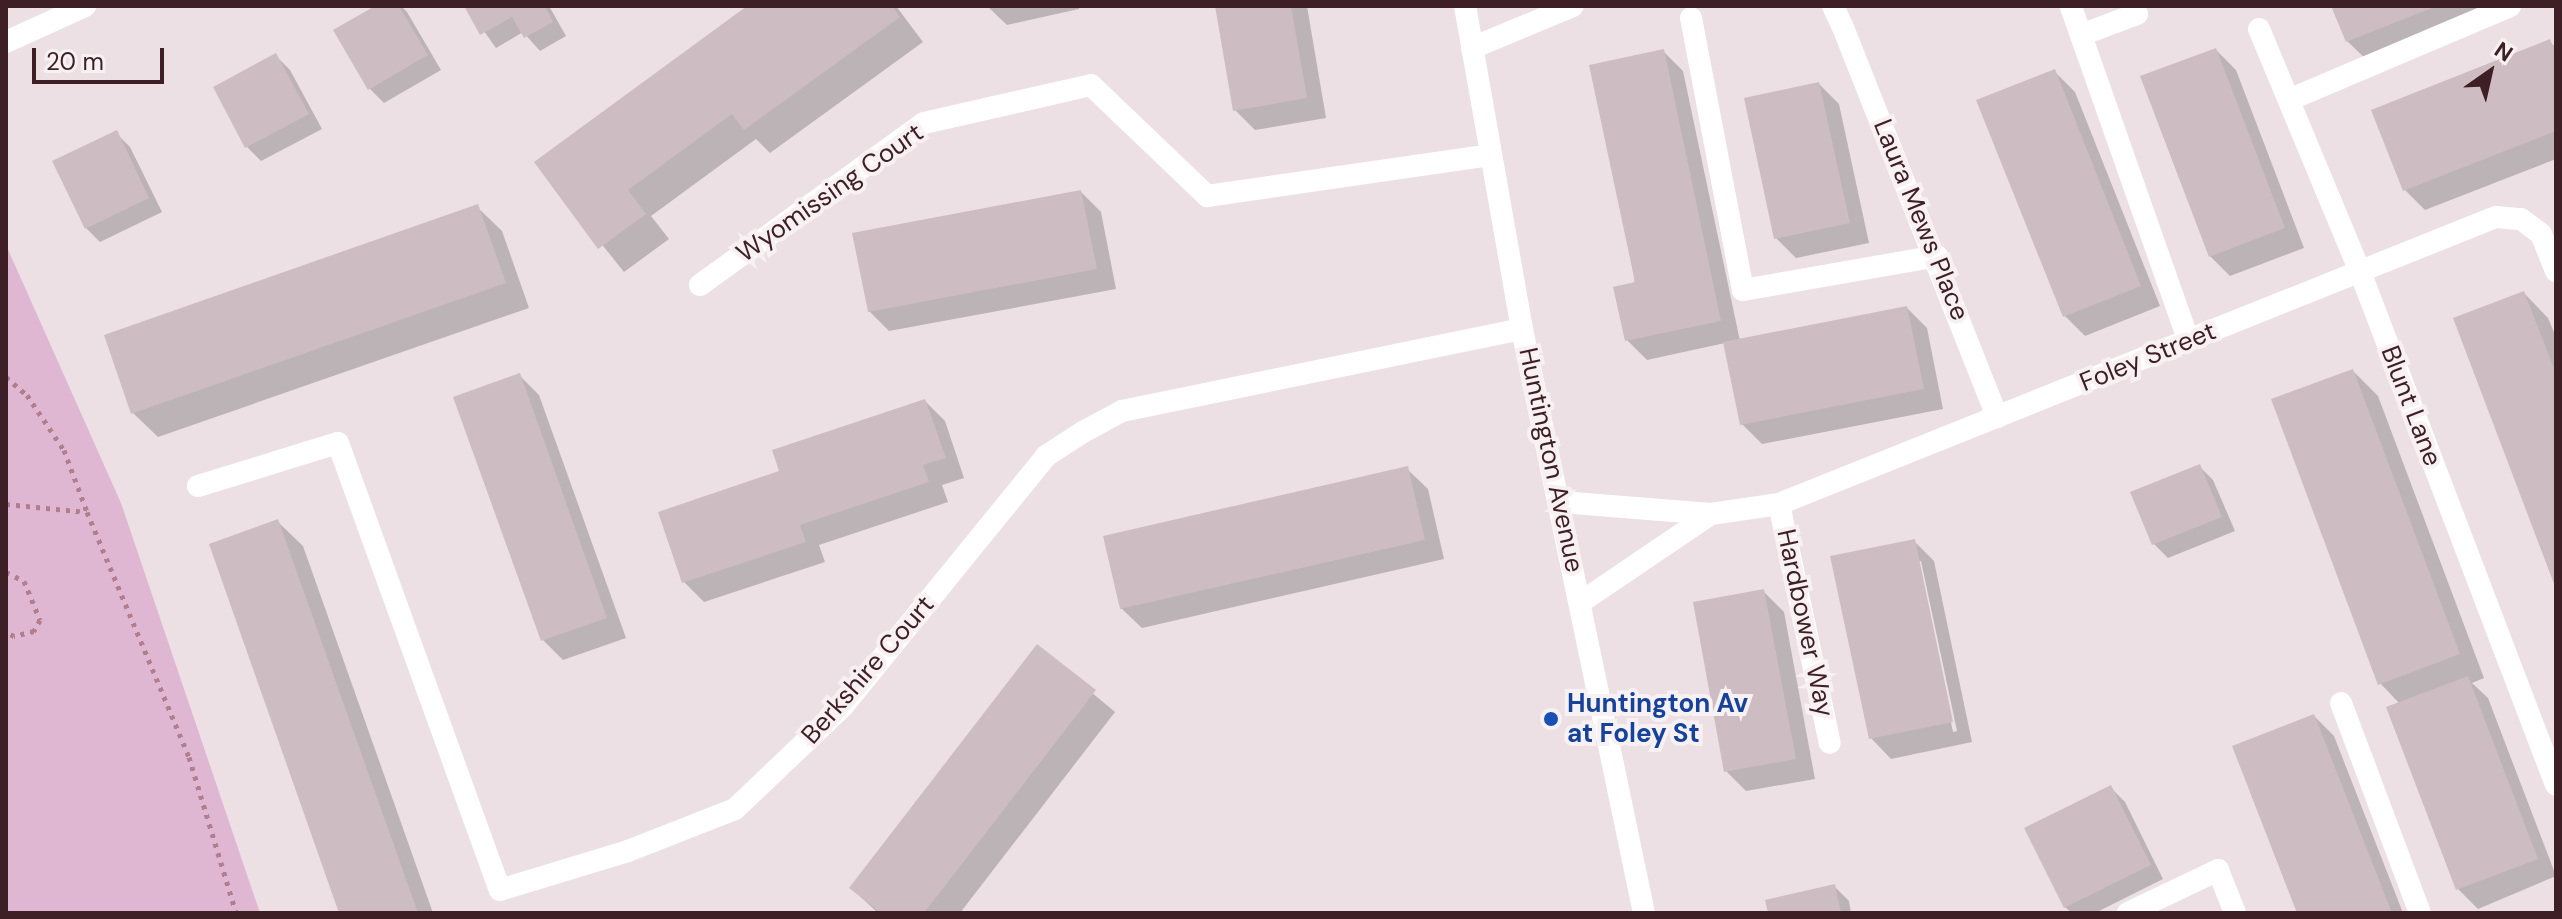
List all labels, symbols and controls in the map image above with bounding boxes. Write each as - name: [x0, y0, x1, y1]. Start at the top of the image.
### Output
- scale bar: [36, 32, 168, 82]
- north arrow: [2450, 32, 2530, 112]
- text: N: [2489, 35, 2518, 68]
- text: 20 m: [46, 46, 104, 77]
- street label: Laura Mews Place: [1866, 115, 1976, 325]
- street label: Wyomissing Court: [731, 117, 929, 269]
- street label: Foley Street: [2075, 316, 2221, 398]
- street label: Blunt Lane: [2374, 342, 2448, 470]
- street label: Huntington Avenue: [1512, 345, 1590, 575]
- street label: Hardbower Way: [1770, 526, 1840, 720]
- street label: Berkshire Court: [795, 589, 941, 751]
- place label: Huntington Av at Foley St: [1567, 688, 1748, 750]
- marker: Huntington Av at Foley St: [1542, 710, 1560, 728]

